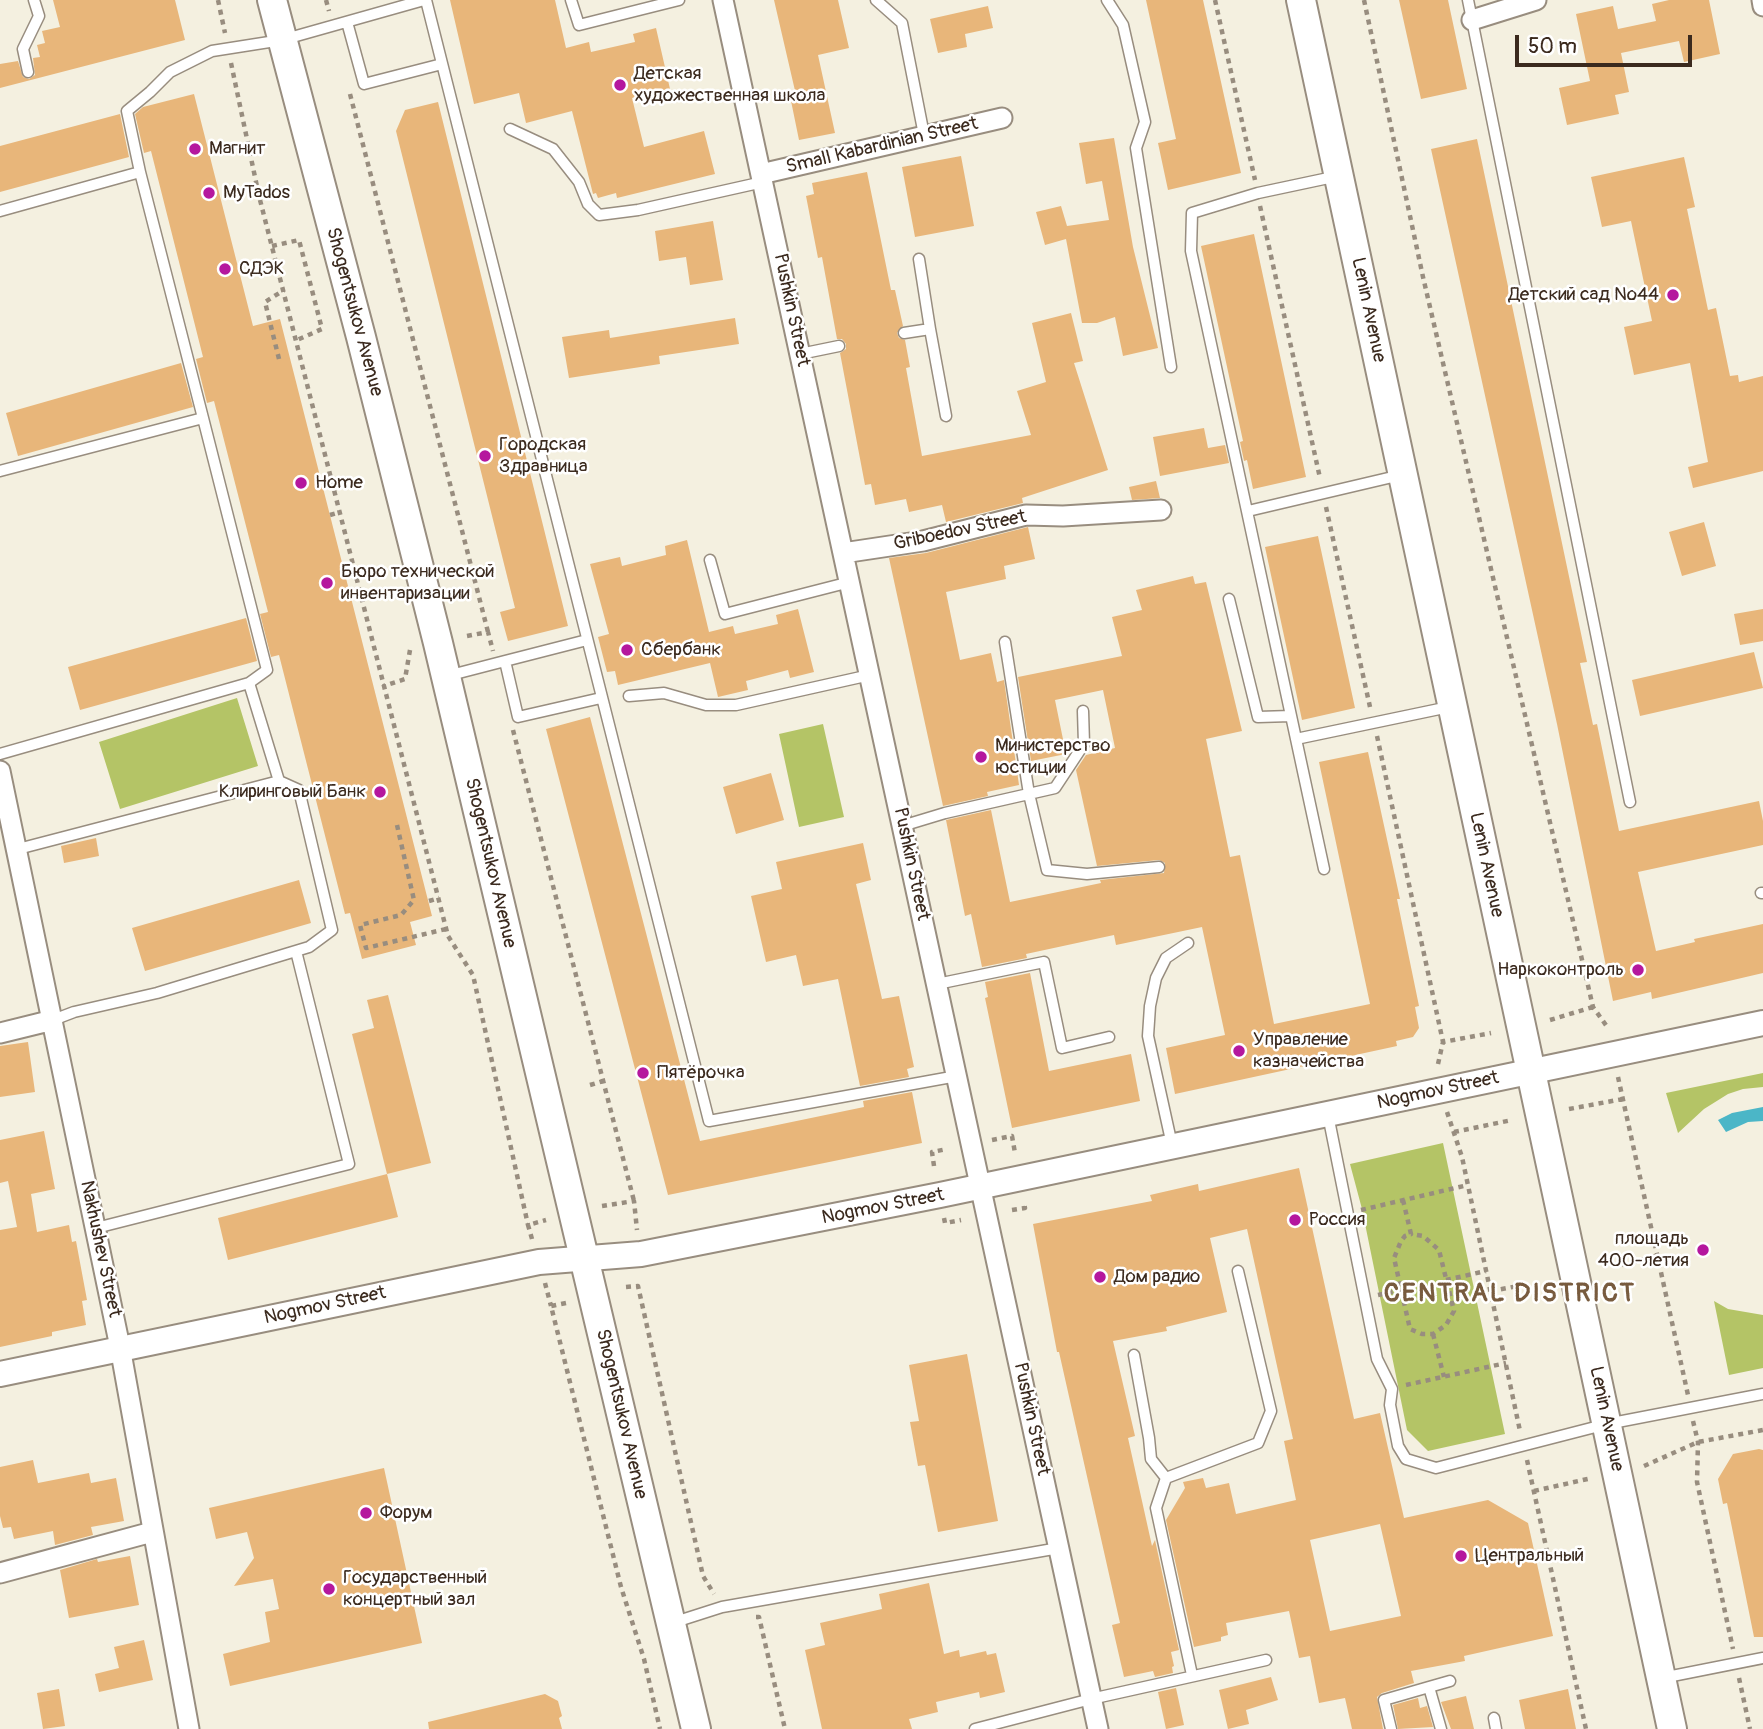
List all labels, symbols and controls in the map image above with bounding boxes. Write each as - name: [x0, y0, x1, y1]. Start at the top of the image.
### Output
- scale bar: [1518, 21, 1695, 65]
- text: 50 m: [1528, 33, 1577, 60]
- place label: Детская художественная школа: [634, 63, 825, 107]
- marker: Детская художественная школа: [612, 77, 628, 93]
- street label: Small Kabardinian Street: [784, 113, 980, 179]
- place label: Магнит: [209, 138, 265, 160]
- marker: Магнит: [187, 141, 203, 157]
- place label: MyTados: [223, 182, 290, 204]
- marker: MyTados: [201, 185, 217, 201]
- street label: Shogentsukov Avenue: [320, 225, 388, 399]
- street label: Pushkin Street: [768, 251, 814, 369]
- street label: Lenin Avenue: [1346, 255, 1390, 365]
- place label: СДЭК: [239, 258, 284, 280]
- marker: СДЭК: [217, 261, 233, 277]
- place label: Детский сад №44: [1508, 284, 1659, 306]
- marker: Детский сад №44: [1665, 287, 1681, 303]
- place label: Городская Здравница: [499, 434, 588, 478]
- marker: Городская Здравница: [477, 448, 493, 464]
- place label: Home: [315, 472, 363, 494]
- marker: Home: [293, 475, 309, 491]
- street label: Griboedov Street: [892, 506, 1028, 556]
- place label: Бюро технической инвентаризации: [341, 561, 495, 605]
- marker: Бюро технической инвентаризации: [319, 575, 335, 591]
- place label: Сбербанк: [641, 639, 721, 661]
- marker: Сбербанк: [619, 642, 635, 658]
- place label: Министерство юстиции: [995, 735, 1111, 779]
- marker: Министерство юстиции: [973, 749, 989, 765]
- street label: Shogentsukov Avenue: [459, 776, 521, 950]
- place label: Клиринговый Банк: [219, 781, 366, 803]
- marker: Клиринговый Банк: [372, 784, 388, 800]
- street label: Pushkin Street: [888, 805, 934, 923]
- street label: Lenin Avenue: [1464, 810, 1508, 920]
- place label: Наркоконтроль: [1497, 959, 1624, 981]
- marker: Наркоконтроль: [1630, 962, 1646, 978]
- place label: Управление казначейства: [1253, 1029, 1364, 1073]
- marker: Управление казначейства: [1231, 1043, 1247, 1059]
- place label: Пятёрочка: [657, 1062, 745, 1084]
- marker: Пятёрочка: [635, 1065, 651, 1081]
- street label: Nogmov Street: [1375, 1067, 1501, 1115]
- street label: Nakhushev Street: [74, 1179, 126, 1319]
- street label: Nogmov Street: [820, 1184, 946, 1230]
- place label: Россия: [1309, 1209, 1365, 1231]
- marker: Россия: [1287, 1212, 1303, 1228]
- place label: площадь 400-летия: [1598, 1228, 1689, 1272]
- marker: площадь 400-летия: [1695, 1242, 1711, 1258]
- place label: Дом радио: [1114, 1266, 1200, 1288]
- marker: Дом радио: [1092, 1269, 1108, 1285]
- district label: CENTRAL DISTRICT: [1386, 1278, 1634, 1310]
- street label: Nogmov Street: [262, 1282, 388, 1330]
- street label: Shogentsukov Avenue: [590, 1327, 652, 1501]
- street label: Pushkin Street: [1008, 1360, 1054, 1478]
- street label: Lenin Avenue: [1584, 1364, 1628, 1474]
- place label: Форум: [380, 1502, 433, 1524]
- marker: Форум: [358, 1505, 374, 1521]
- place label: Центральный: [1475, 1545, 1584, 1567]
- marker: Центральный: [1453, 1548, 1469, 1564]
- place label: Государственный концертный зал: [343, 1567, 487, 1611]
- marker: Государственный концертный зал: [321, 1581, 337, 1597]

